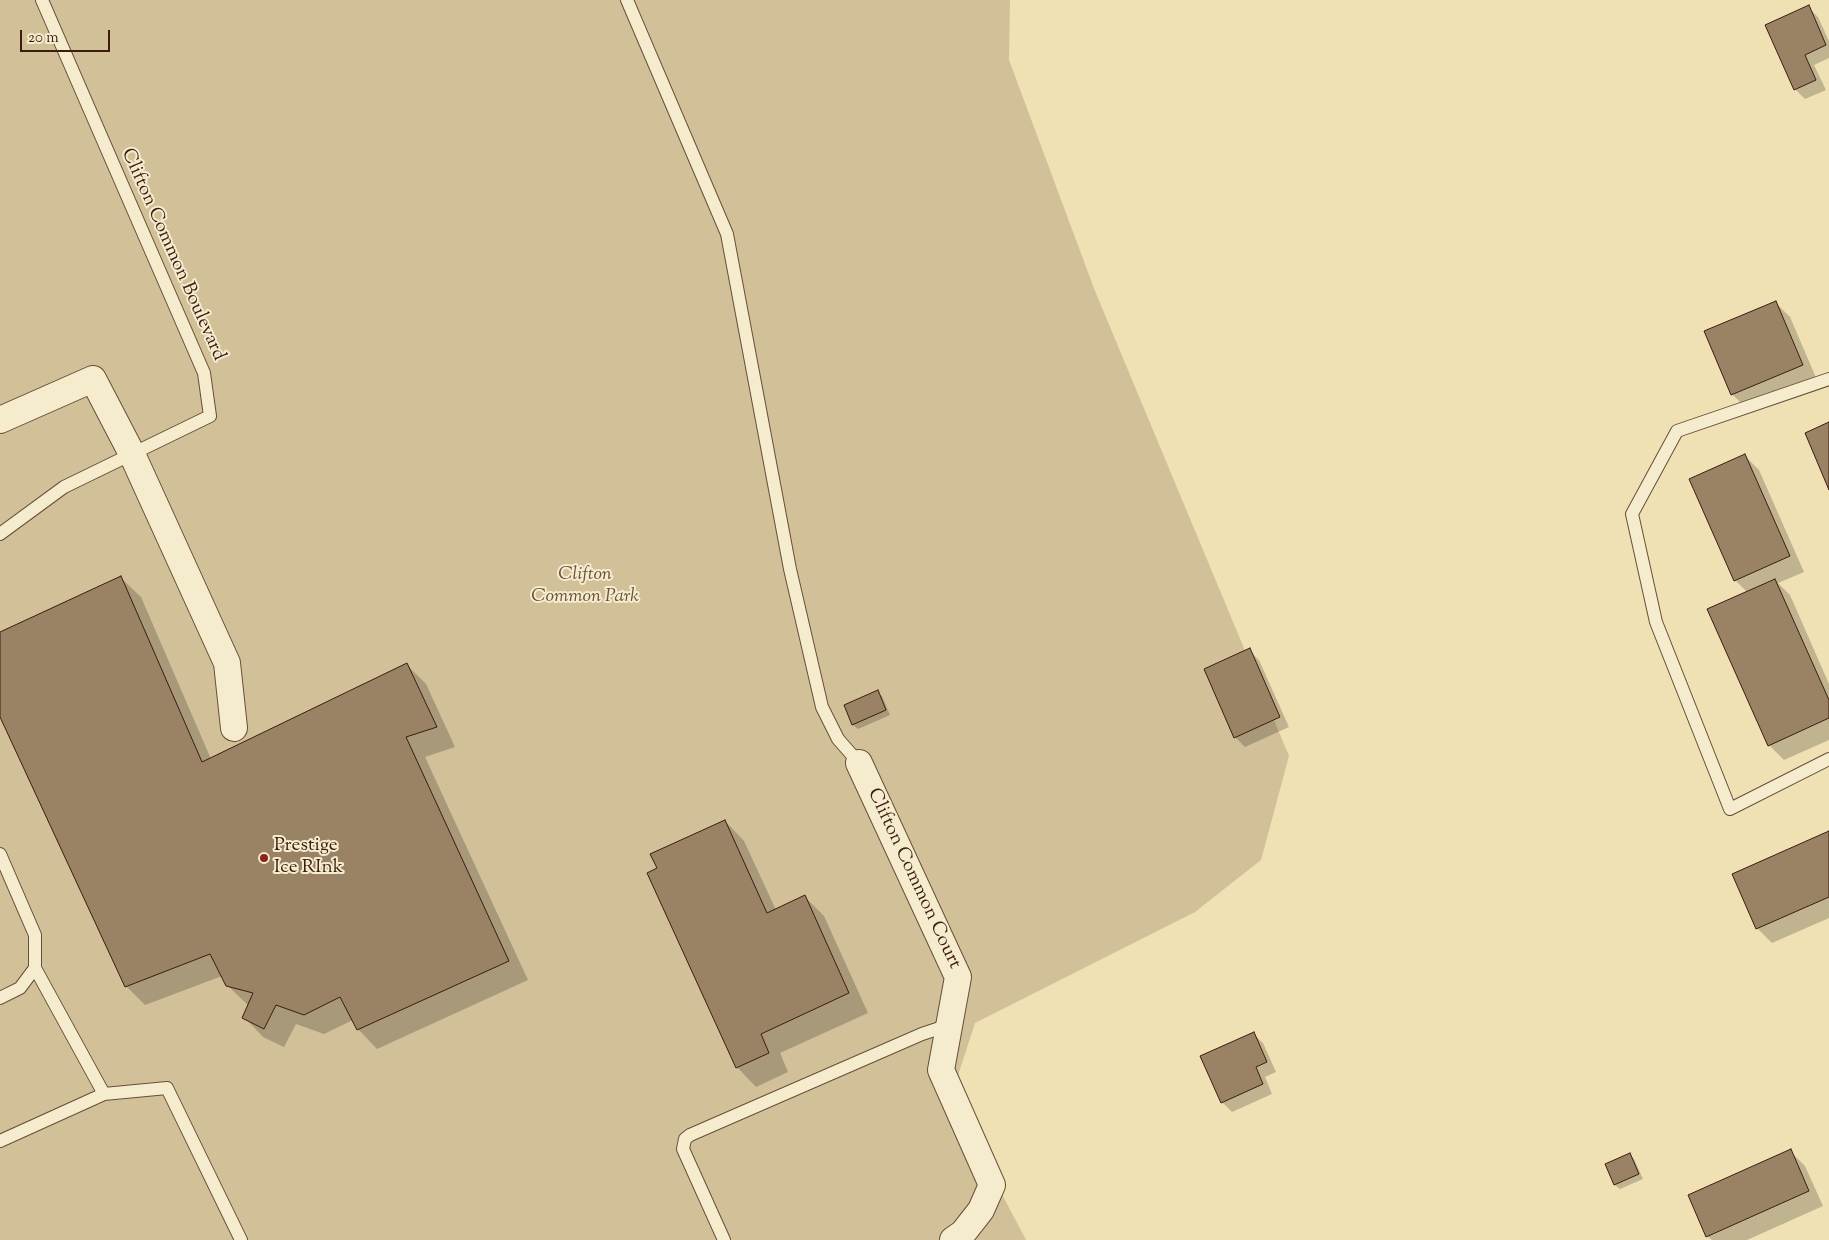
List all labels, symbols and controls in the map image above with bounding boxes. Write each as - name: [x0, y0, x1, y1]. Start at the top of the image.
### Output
- scale bar: [22, 20, 112, 52]
- text: 20 m: [28, 28, 59, 49]
- street label: Clifton Common Boulevard: [115, 145, 229, 365]
- park label: Clifton Common Park: [531, 565, 639, 609]
- street label: Clifton Common Court: [861, 785, 965, 973]
- place label: Prestige Ice RInk: [274, 836, 343, 880]
- marker: Prestige Ice RInk: [258, 852, 270, 864]

